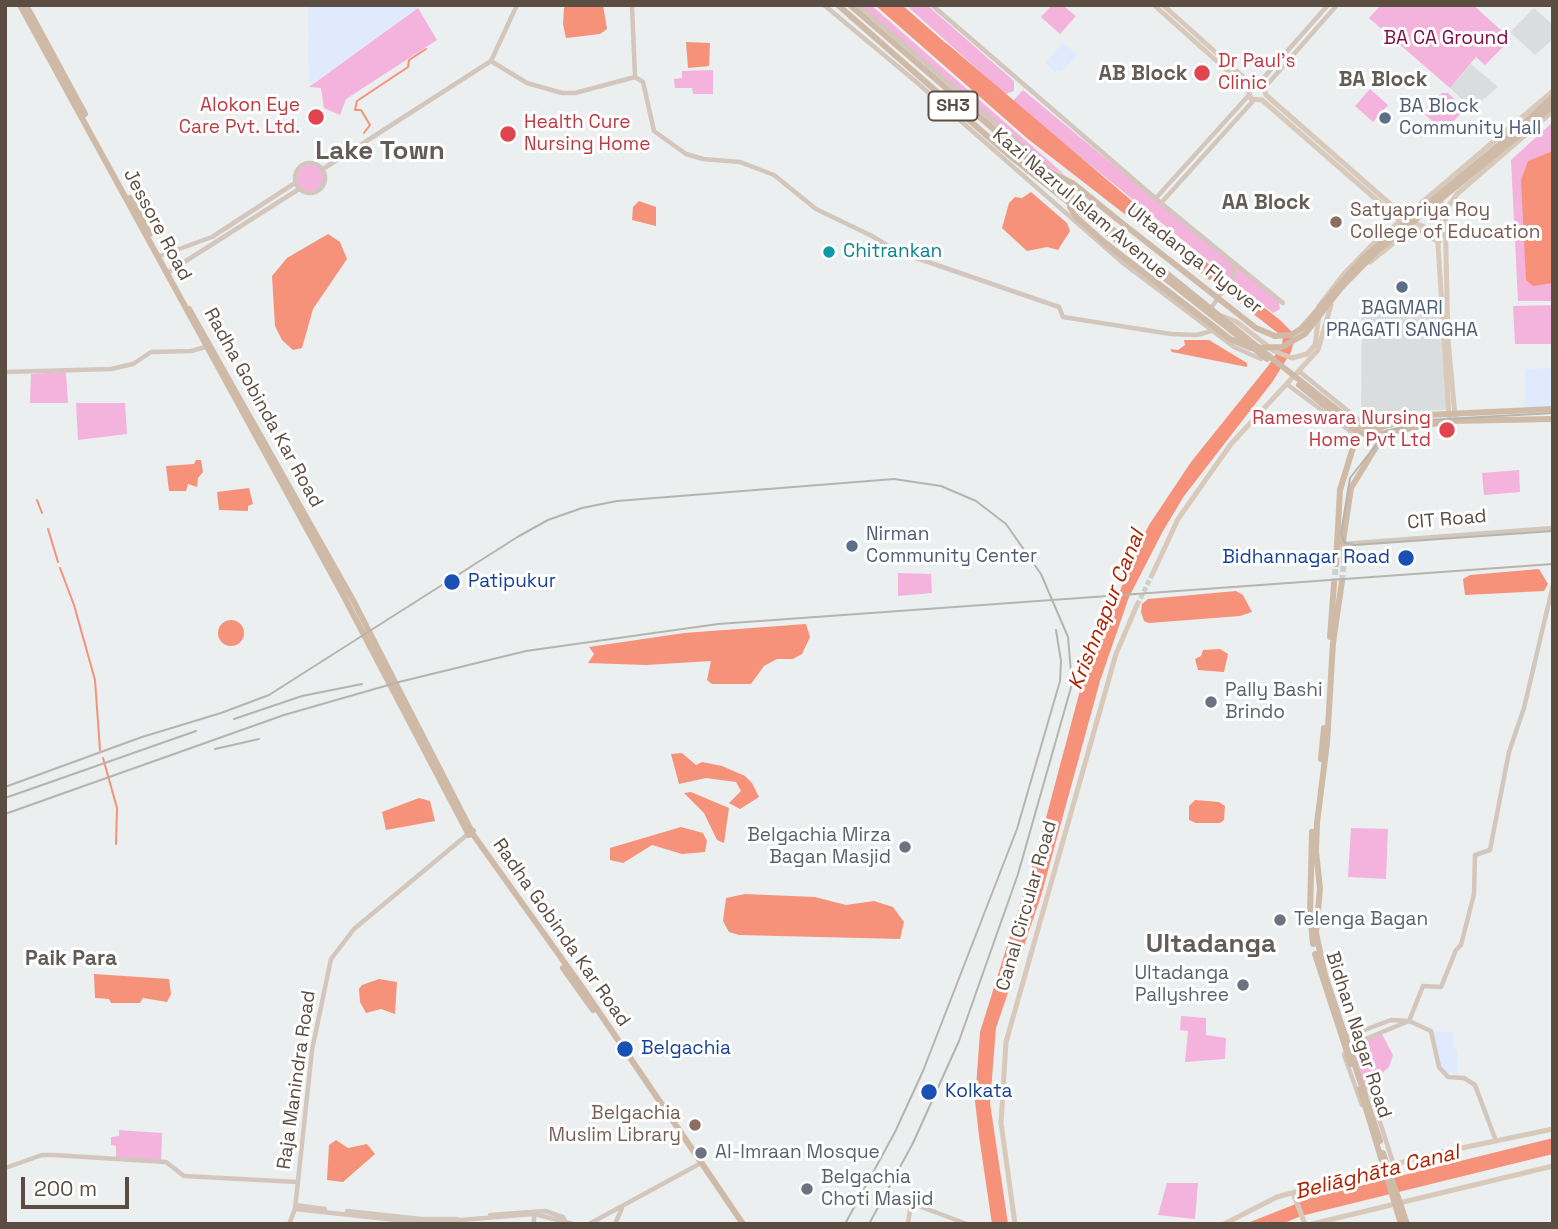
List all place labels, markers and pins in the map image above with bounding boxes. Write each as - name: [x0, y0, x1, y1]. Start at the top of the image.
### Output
- place label: Dr Paul's Clinic: [1218, 51, 1296, 95]
- marker: Dr Paul's Clinic: [1192, 63, 1212, 83]
- place label: Alokon Eye Care Pvt. Ltd.: [179, 95, 300, 139]
- place label: BA Block Community Hall: [1399, 96, 1541, 140]
- marker: Alokon Eye Care Pvt. Ltd.: [306, 107, 326, 127]
- marker: BA Block Community Hall: [1377, 110, 1393, 126]
- place label: Health Cure Nursing Home: [524, 112, 650, 156]
- marker: Health Cure Nursing Home: [498, 124, 518, 144]
- place label: Satyapriya Roy College of Education: [1350, 200, 1541, 244]
- marker: Satyapriya Roy College of Education: [1328, 214, 1344, 230]
- place label: Chitrankan: [843, 241, 942, 263]
- marker: Chitrankan: [821, 244, 837, 260]
- marker: BAGMARI PRAGATI SANGHA: [1394, 279, 1410, 295]
- place label: BAGMARI PRAGATI SANGHA: [1326, 298, 1478, 342]
- place label: Rameswara Nursing Home Pvt Ltd: [1252, 408, 1431, 452]
- marker: Rameswara Nursing Home Pvt Ltd: [1437, 420, 1457, 440]
- place label: Nirman Community Center: [866, 524, 1037, 568]
- marker: Nirman Community Center: [844, 538, 860, 554]
- place label: Bidhannagar Road: [1222, 547, 1390, 569]
- marker: Bidhannagar Road: [1396, 548, 1416, 568]
- place label: Patipukur: [468, 571, 556, 593]
- marker: Patipukur: [442, 572, 462, 592]
- place label: Pally Bashi Brindo: [1225, 680, 1323, 724]
- marker: Pally Bashi Brindo: [1203, 694, 1219, 710]
- place label: Belgachia Mirza Bagan Masjid: [747, 825, 891, 869]
- marker: Belgachia Mirza Bagan Masjid: [897, 839, 913, 855]
- place label: Telenga Bagan: [1294, 909, 1428, 931]
- marker: Telenga Bagan: [1272, 912, 1288, 928]
- place label: Ultadanga Pallyshree: [1134, 963, 1229, 1007]
- marker: Ultadanga Pallyshree: [1235, 977, 1251, 993]
- place label: Belgachia: [641, 1038, 731, 1060]
- marker: Belgachia: [615, 1039, 635, 1059]
- place label: Kolkata: [945, 1081, 1013, 1103]
- marker: Kolkata: [919, 1082, 939, 1102]
- place label: Belgachia Muslim Library: [549, 1103, 681, 1147]
- marker: Belgachia Muslim Library: [687, 1117, 703, 1133]
- place label: Al-Imraan Mosque: [715, 1142, 880, 1164]
- marker: Al-Imraan Mosque: [693, 1145, 709, 1161]
- place label: Belgachia Choti Masjid: [821, 1167, 933, 1211]
- marker: Belgachia Choti Masjid: [799, 1181, 815, 1197]

